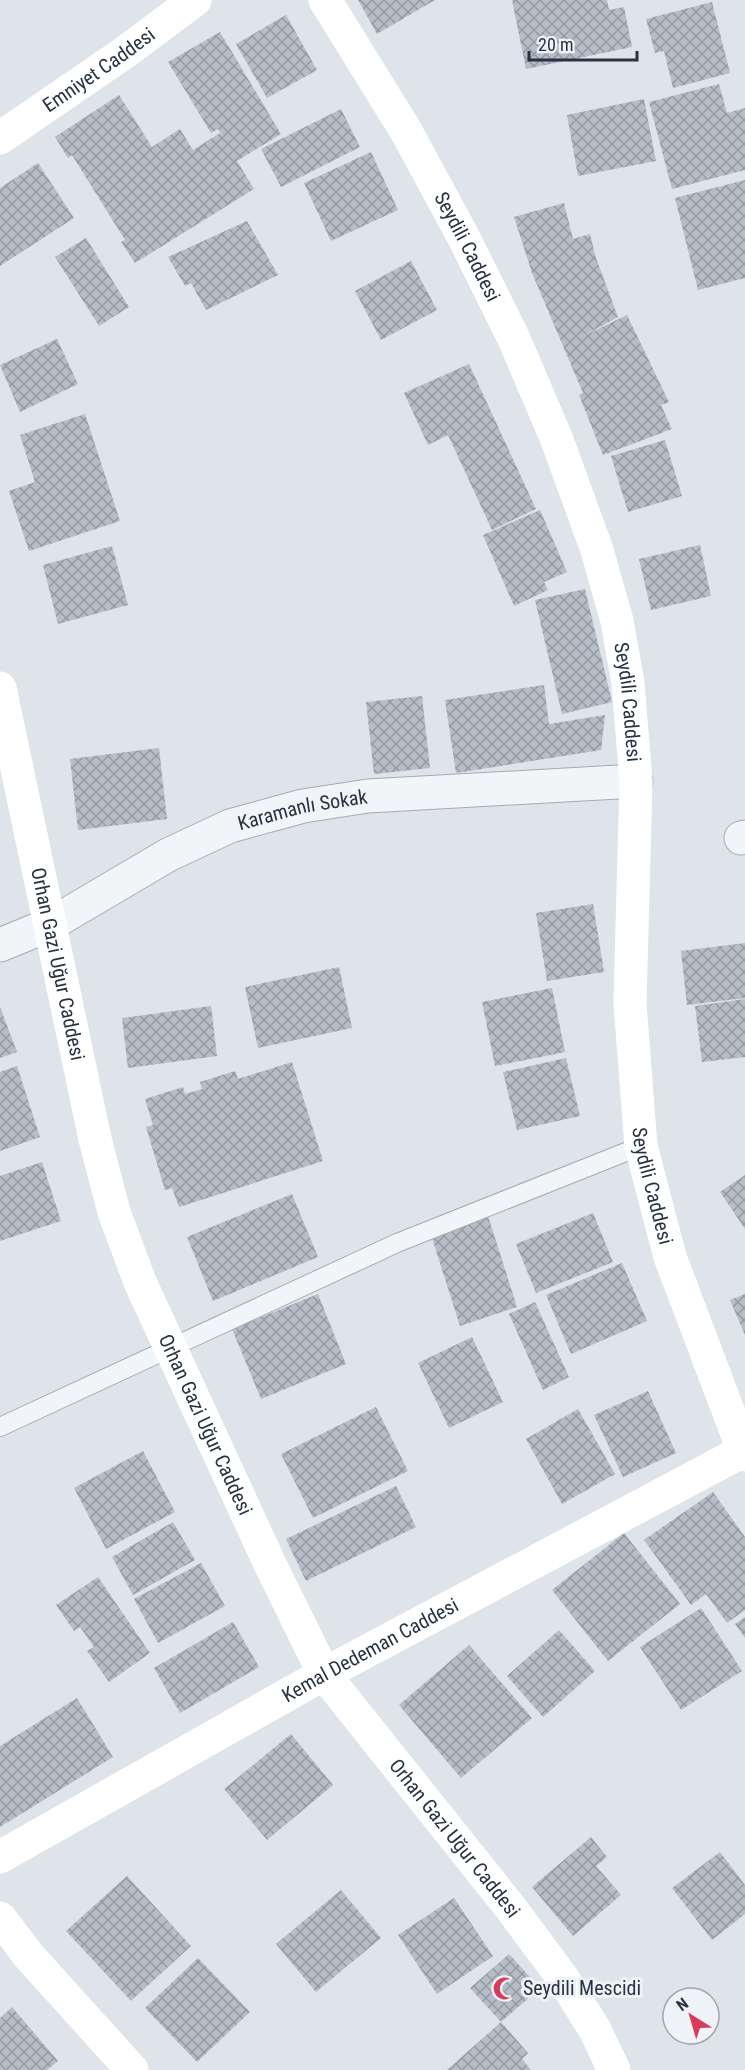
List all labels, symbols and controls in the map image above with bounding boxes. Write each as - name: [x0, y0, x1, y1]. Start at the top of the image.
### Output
- street label: Emniyet Caddesi: [38, 22, 159, 117]
- scale bar: [529, 24, 637, 62]
- text: 20 m: [538, 34, 573, 55]
- street label: Seydili Caddesi: [429, 188, 505, 305]
- street label: Seydili Caddesi: [609, 641, 646, 763]
- street label: Karamanlı Sokak: [235, 784, 369, 835]
- street label: Orhan Gazi Uğur Caddesi: [26, 865, 90, 1063]
- street label: Seydili Caddesi: [628, 1126, 678, 1247]
- street label: Orhan Gazi Uğur Caddesi: [154, 1330, 258, 1519]
- street label: Kemal Dedeman Caddesi: [278, 1593, 462, 1707]
- street label: Orhan Gazi Uğur Caddesi: [384, 1754, 526, 1922]
- mosque icon: Seydili Mescidi: [492, 1975, 518, 2001]
- place label: Seydili Mescidi: [523, 1976, 641, 2000]
- north arrow: [661, 1986, 721, 2046]
- text: N: [673, 1994, 692, 2015]

